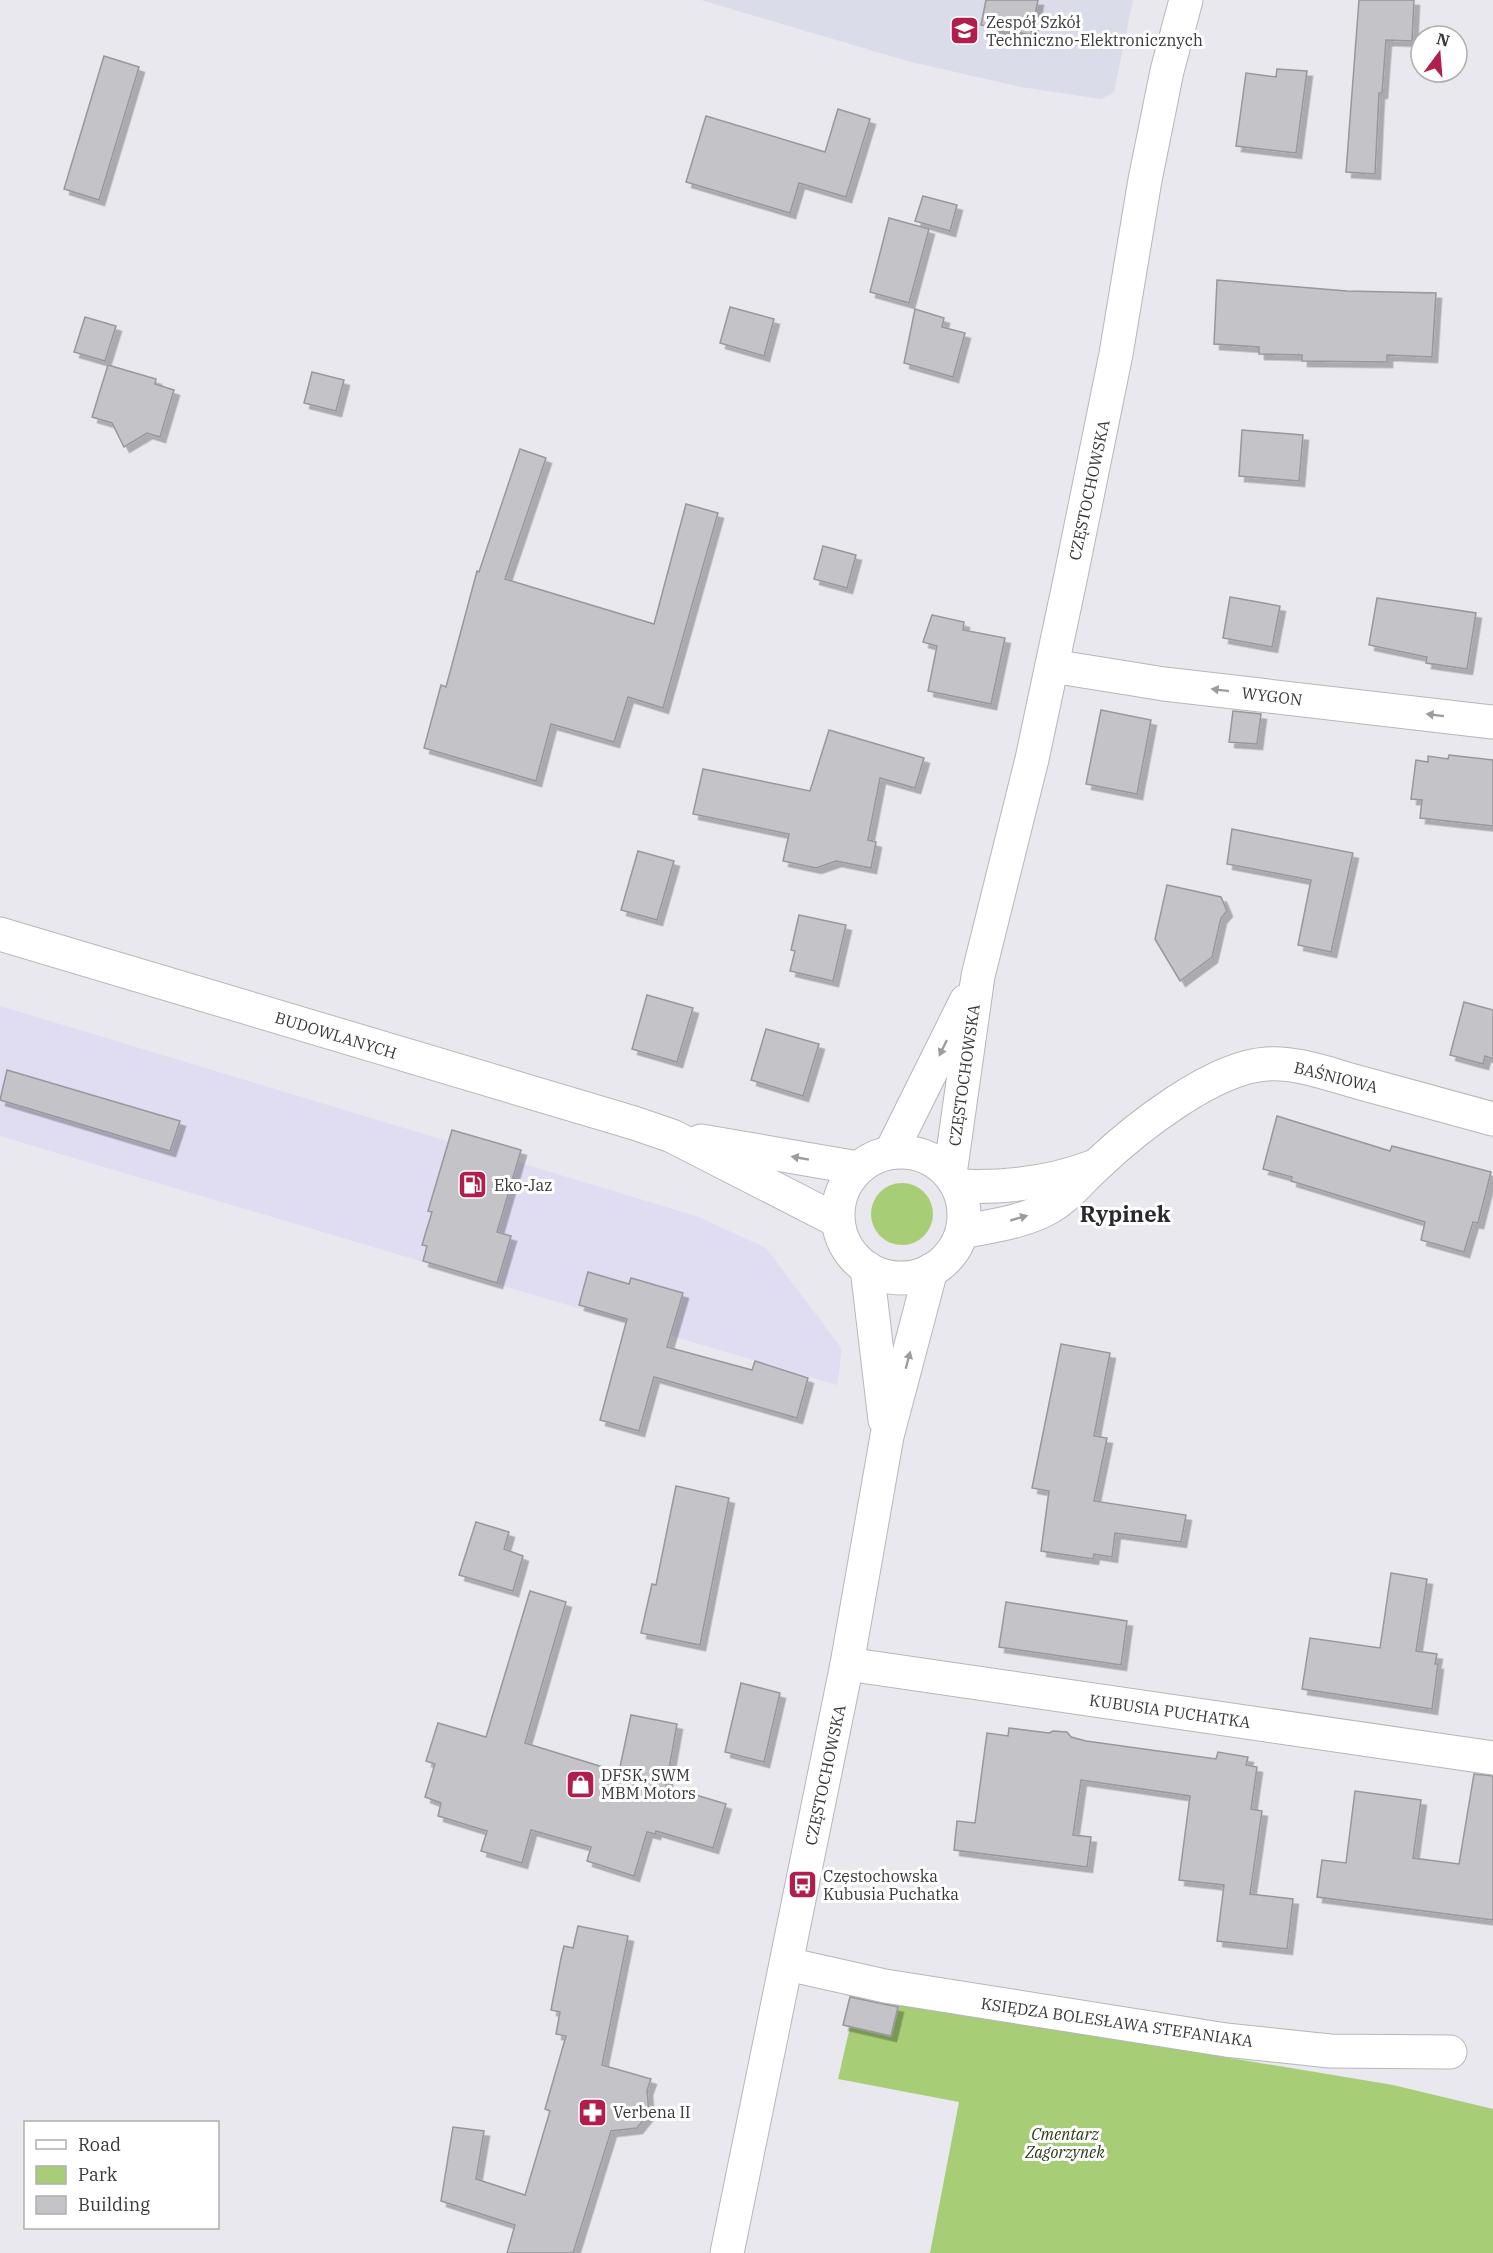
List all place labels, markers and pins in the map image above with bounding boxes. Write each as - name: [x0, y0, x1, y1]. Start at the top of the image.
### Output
- place label: Zespół Szkół Techniczno-Elektronicznych: [986, 12, 1203, 50]
- school or university icon: Zespół Szkół Techniczno-Elektronicznych: [949, 15, 981, 47]
- fuel station icon: Eko-Jaz: [457, 1169, 489, 1201]
- place label: Eko-Jaz: [494, 1175, 552, 1195]
- place label: DFSK, SWM MBM Motors: [601, 1765, 696, 1803]
- shop icon: DFSK, SWM MBM Motors: [564, 1768, 596, 1800]
- place label: Częstochowska Kubusia Puchatka: [823, 1866, 959, 1904]
- bus stop icon: Częstochowska Kubusia Puchatka: [786, 1869, 818, 1901]
- pharmacy icon: Verbena II: [576, 2096, 608, 2128]
- place label: Verbena II: [613, 2102, 690, 2122]

